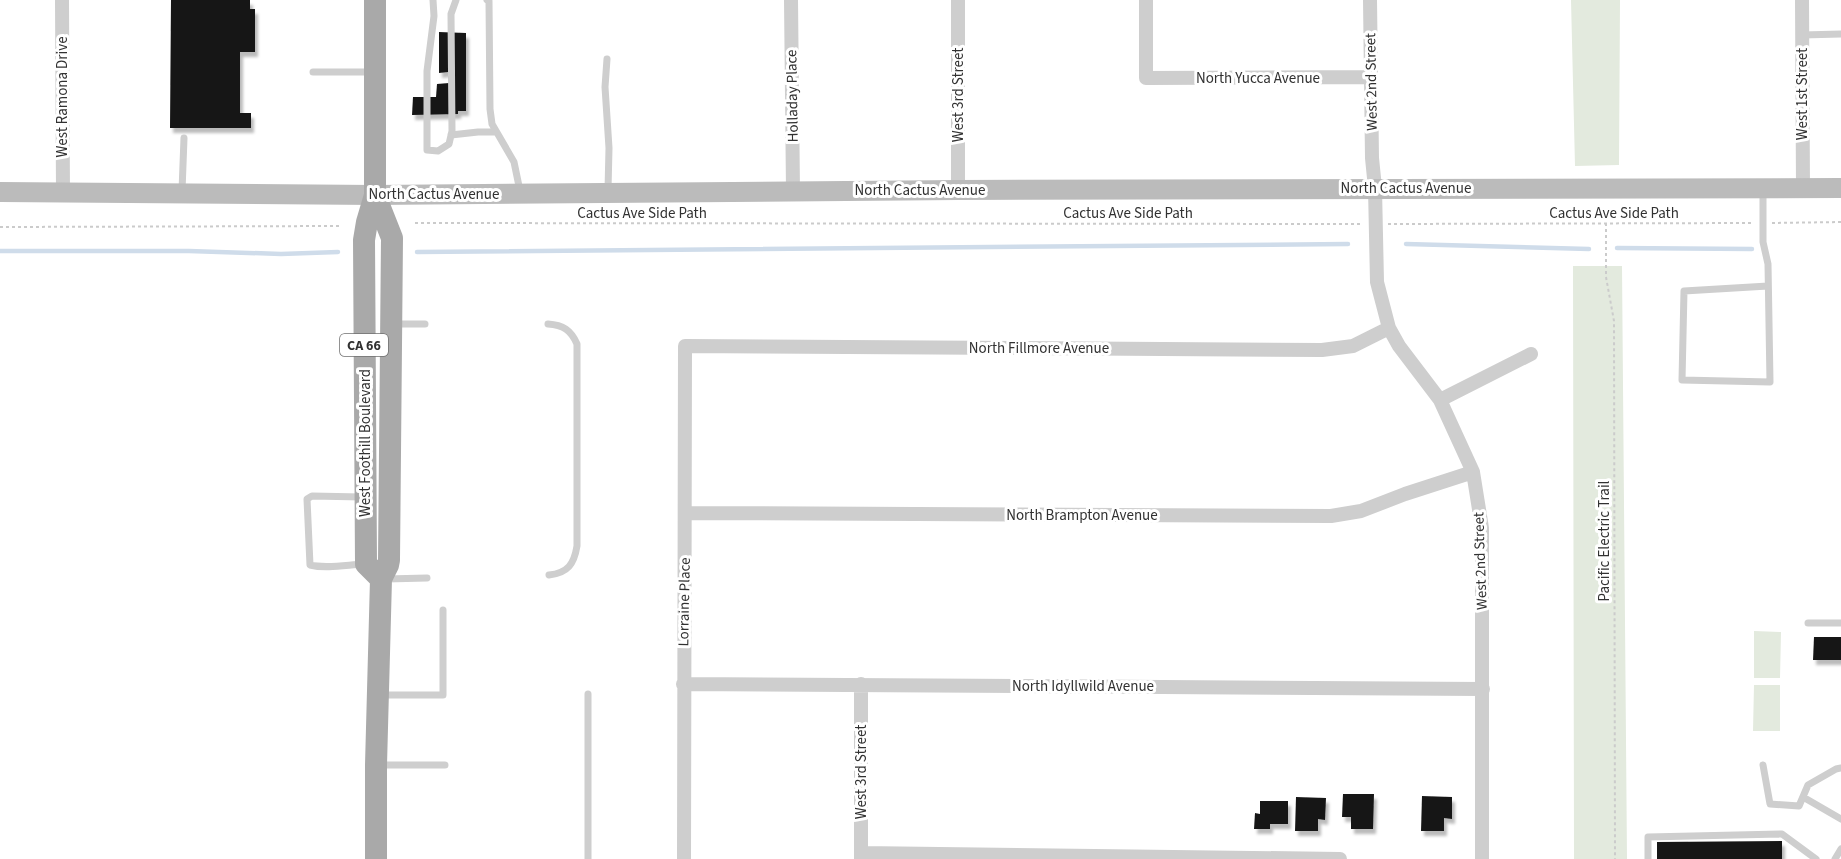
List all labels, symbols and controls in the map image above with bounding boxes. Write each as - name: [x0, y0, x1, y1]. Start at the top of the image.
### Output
- street label: West 2nd Street: [1360, 33, 1383, 131]
- street label: West Ramona Drive: [52, 36, 73, 158]
- street label: West 3rd Street: [948, 48, 969, 142]
- street label: West 1st Street: [1792, 48, 1813, 140]
- street label: Holladay Place: [781, 49, 804, 143]
- street label: North Yucca Avenue: [1196, 68, 1320, 89]
- street label: North Cactus Avenue: [1341, 178, 1471, 199]
- street label: North Cactus Avenue: [855, 180, 985, 201]
- street label: North Cactus Avenue: [369, 184, 499, 205]
- street label: Cactus Ave Side Path: [577, 203, 707, 224]
- street label: Cactus Ave Side Path: [1063, 203, 1193, 224]
- street label: Cactus Ave Side Path: [1549, 203, 1679, 224]
- road number: CA 66: [340, 334, 388, 356]
- street label: North Fillmore Avenue: [969, 338, 1109, 359]
- street label: West Foothill Boulevard: [355, 369, 376, 517]
- street label: Pacific Electric Trail: [1594, 480, 1615, 601]
- street label: North Brampton Avenue: [1006, 505, 1158, 526]
- street label: West 2nd Street: [1468, 512, 1493, 610]
- street label: Lorraine Place: [673, 557, 696, 647]
- street label: North Idyllwild Avenue: [1012, 676, 1154, 697]
- street label: West 3rd Street: [851, 725, 872, 819]

